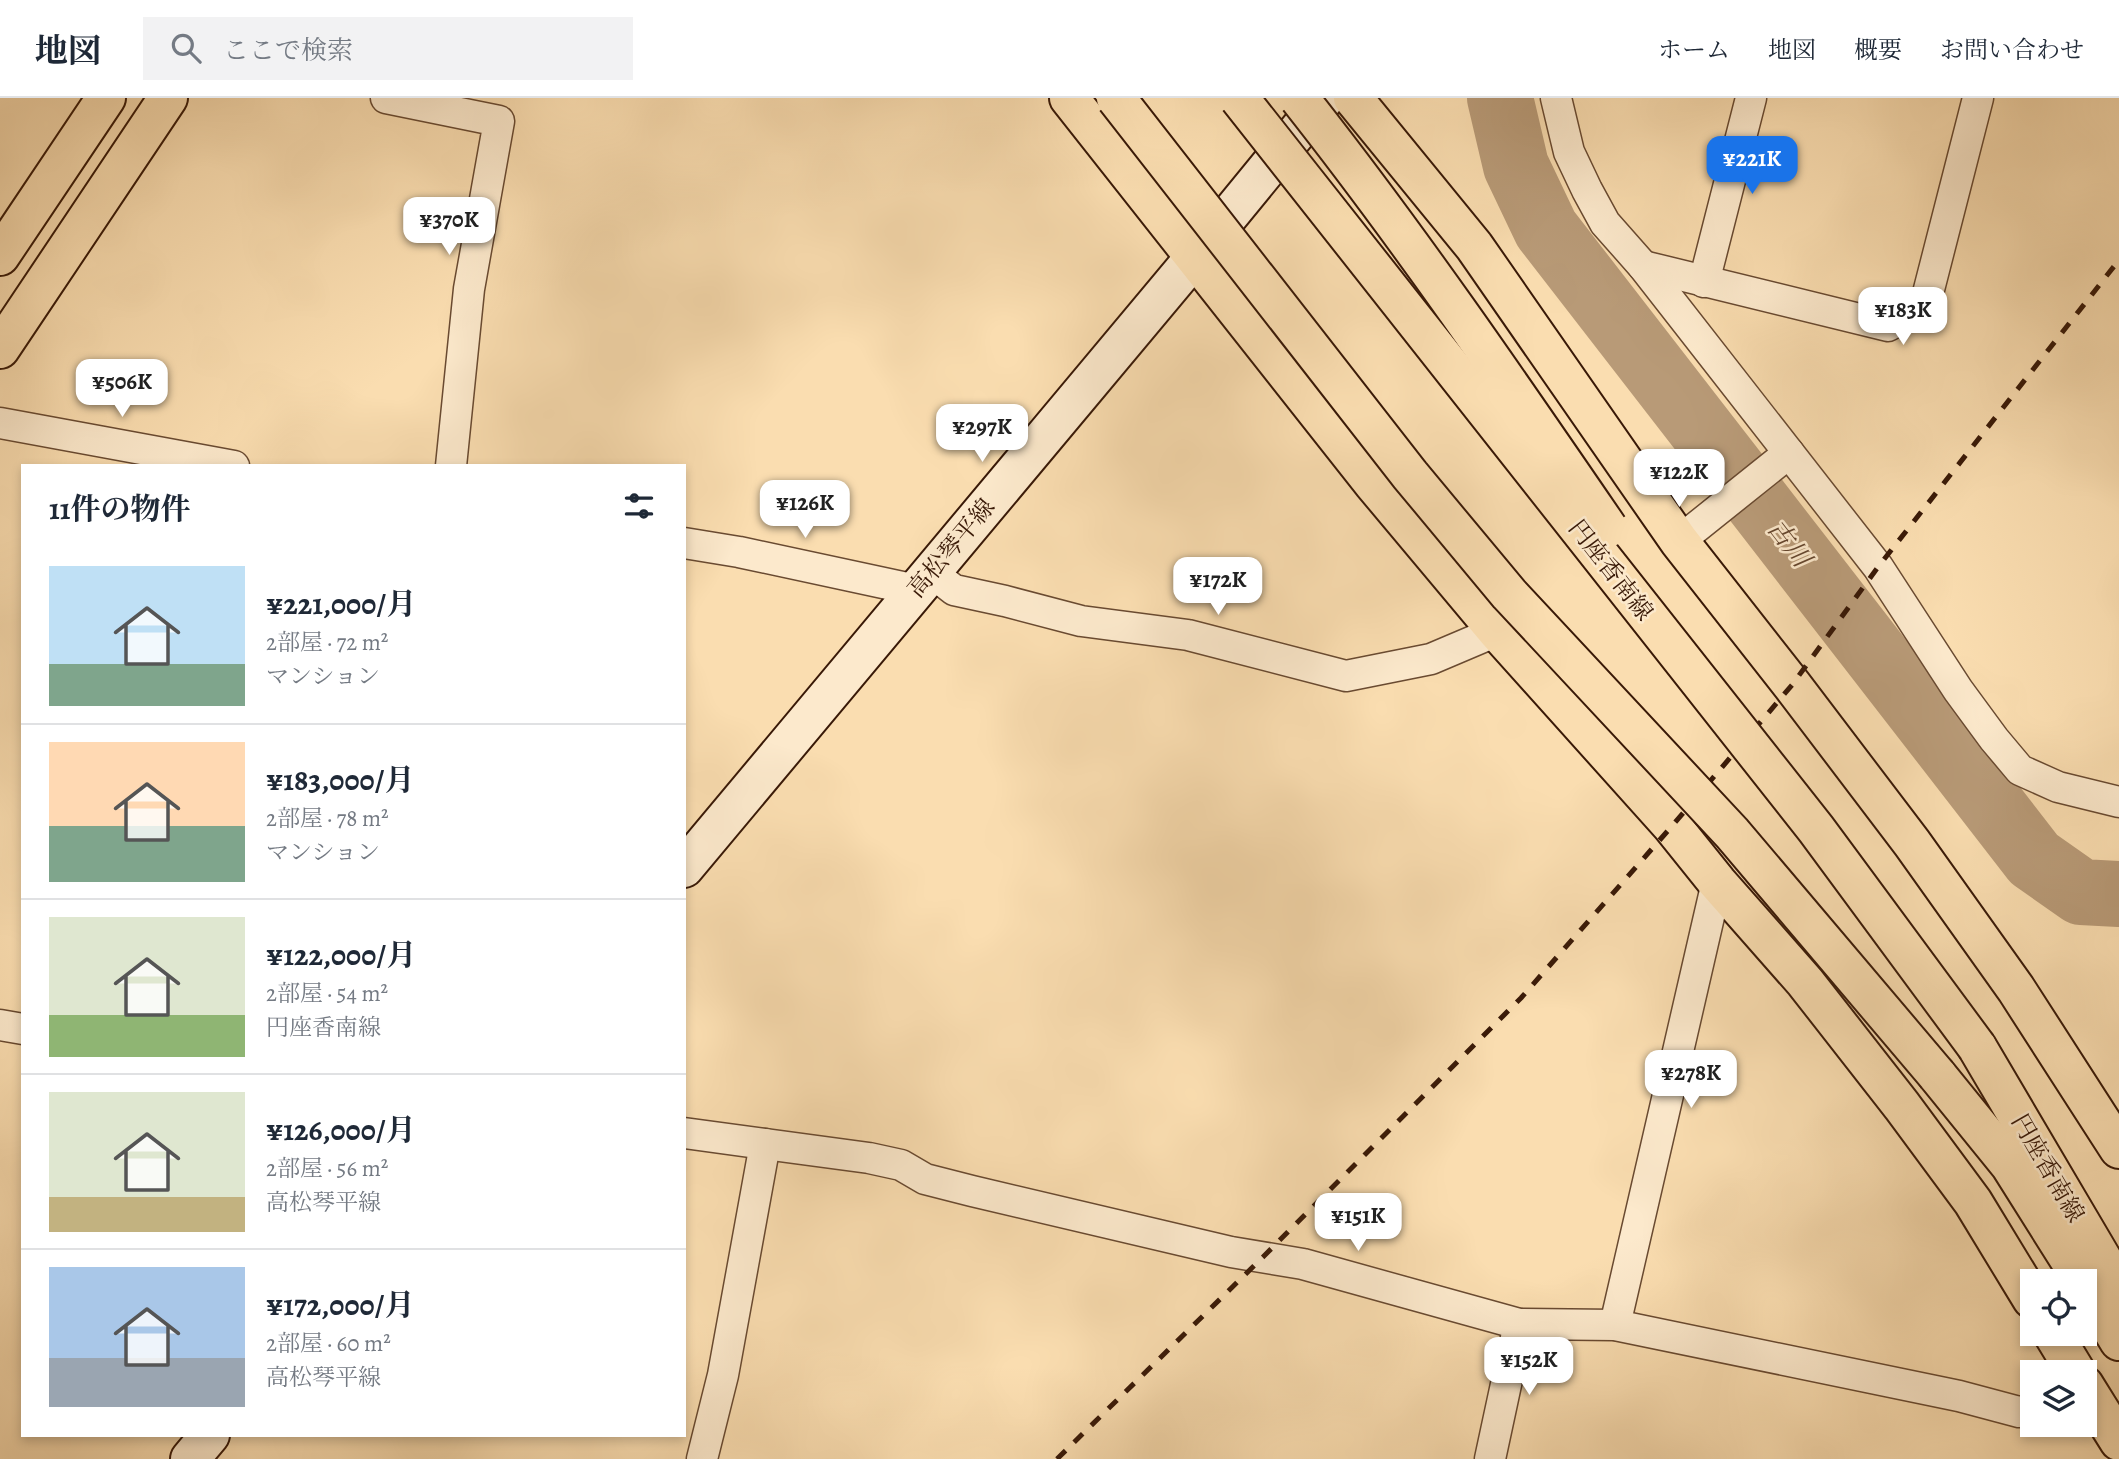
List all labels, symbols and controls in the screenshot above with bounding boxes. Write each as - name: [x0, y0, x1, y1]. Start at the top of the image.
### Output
- search box: [143, 17, 633, 80]
- text: 地図: [35, 28, 101, 73]
- icon: search: [167, 29, 205, 67]
- text: ここで検索: [223, 33, 353, 68]
- text: ホーム: [1658, 34, 1730, 66]
- text: 地図: [1768, 34, 1816, 66]
- text: 概要: [1854, 34, 1902, 66]
- text: お問い合わせ: [1940, 34, 2084, 66]
- pin: ¥221K: [1703, 136, 1801, 196]
- text: ¥221K: [1723, 143, 1781, 174]
- pin: ¥370K: [400, 198, 498, 257]
- text: ¥370K: [419, 204, 479, 235]
- pin: ¥183K: [1854, 288, 1952, 347]
- text: ¥183K: [1874, 294, 1932, 325]
- pin: ¥506K: [73, 360, 171, 419]
- text: ¥506K: [92, 366, 152, 397]
- pin: ¥297K: [933, 404, 1031, 464]
- text: ¥297K: [952, 411, 1012, 442]
- pin: ¥122K: [1630, 450, 1728, 509]
- text: ¥122K: [1650, 456, 1708, 487]
- pin: ¥126K: [756, 480, 854, 540]
- icon: filters: [620, 487, 658, 525]
- text: ¥126K: [776, 487, 834, 518]
- text: 11件の物件: [49, 489, 190, 529]
- street label: 高松琴平線: [900, 492, 1002, 604]
- water label: 古川: [1759, 512, 1821, 577]
- street label: 円座香南線: [1561, 513, 1661, 627]
- pin: ¥172K: [1169, 558, 1267, 617]
- text: ¥172K: [1189, 564, 1247, 595]
- text: ¥221,000/月: [266, 584, 416, 624]
- icon: home: [105, 594, 189, 678]
- text: 2部屋 · 72 m²: [266, 627, 388, 658]
- text: マンション: [266, 661, 380, 692]
- text: ¥183,000/月: [266, 760, 414, 800]
- icon: home: [105, 770, 189, 854]
- text: 2部屋 · 78 m²: [266, 803, 389, 834]
- text: マンション: [266, 837, 380, 868]
- text: ¥122,000/月: [266, 935, 416, 975]
- icon: home: [105, 945, 189, 1029]
- text: 2部屋 · 54 m²: [266, 978, 388, 1009]
- text: 円座香南線: [266, 1012, 381, 1043]
- pin: ¥278K: [1642, 1051, 1740, 1110]
- text: ¥278K: [1661, 1057, 1721, 1088]
- street label: 円座香南線: [2004, 1108, 2092, 1228]
- text: ¥126,000/月: [266, 1110, 416, 1150]
- icon: home: [105, 1120, 189, 1204]
- text: 2部屋 · 56 m²: [266, 1153, 388, 1184]
- text: 高松琴平線: [266, 1187, 381, 1218]
- pin: ¥151K: [1309, 1194, 1407, 1253]
- text: ¥151K: [1331, 1200, 1385, 1231]
- map controls: [2020, 1269, 2097, 1437]
- button: locate: [2020, 1269, 2097, 1346]
- text: ¥172,000/月: [266, 1285, 414, 1325]
- icon: home: [105, 1295, 189, 1379]
- text: 2部屋 · 60 m²: [266, 1328, 391, 1359]
- pin: ¥152K: [1480, 1338, 1578, 1397]
- text: ¥152K: [1500, 1344, 1558, 1375]
- button: layers: [2020, 1360, 2097, 1437]
- text: 高松琴平線: [266, 1362, 381, 1393]

